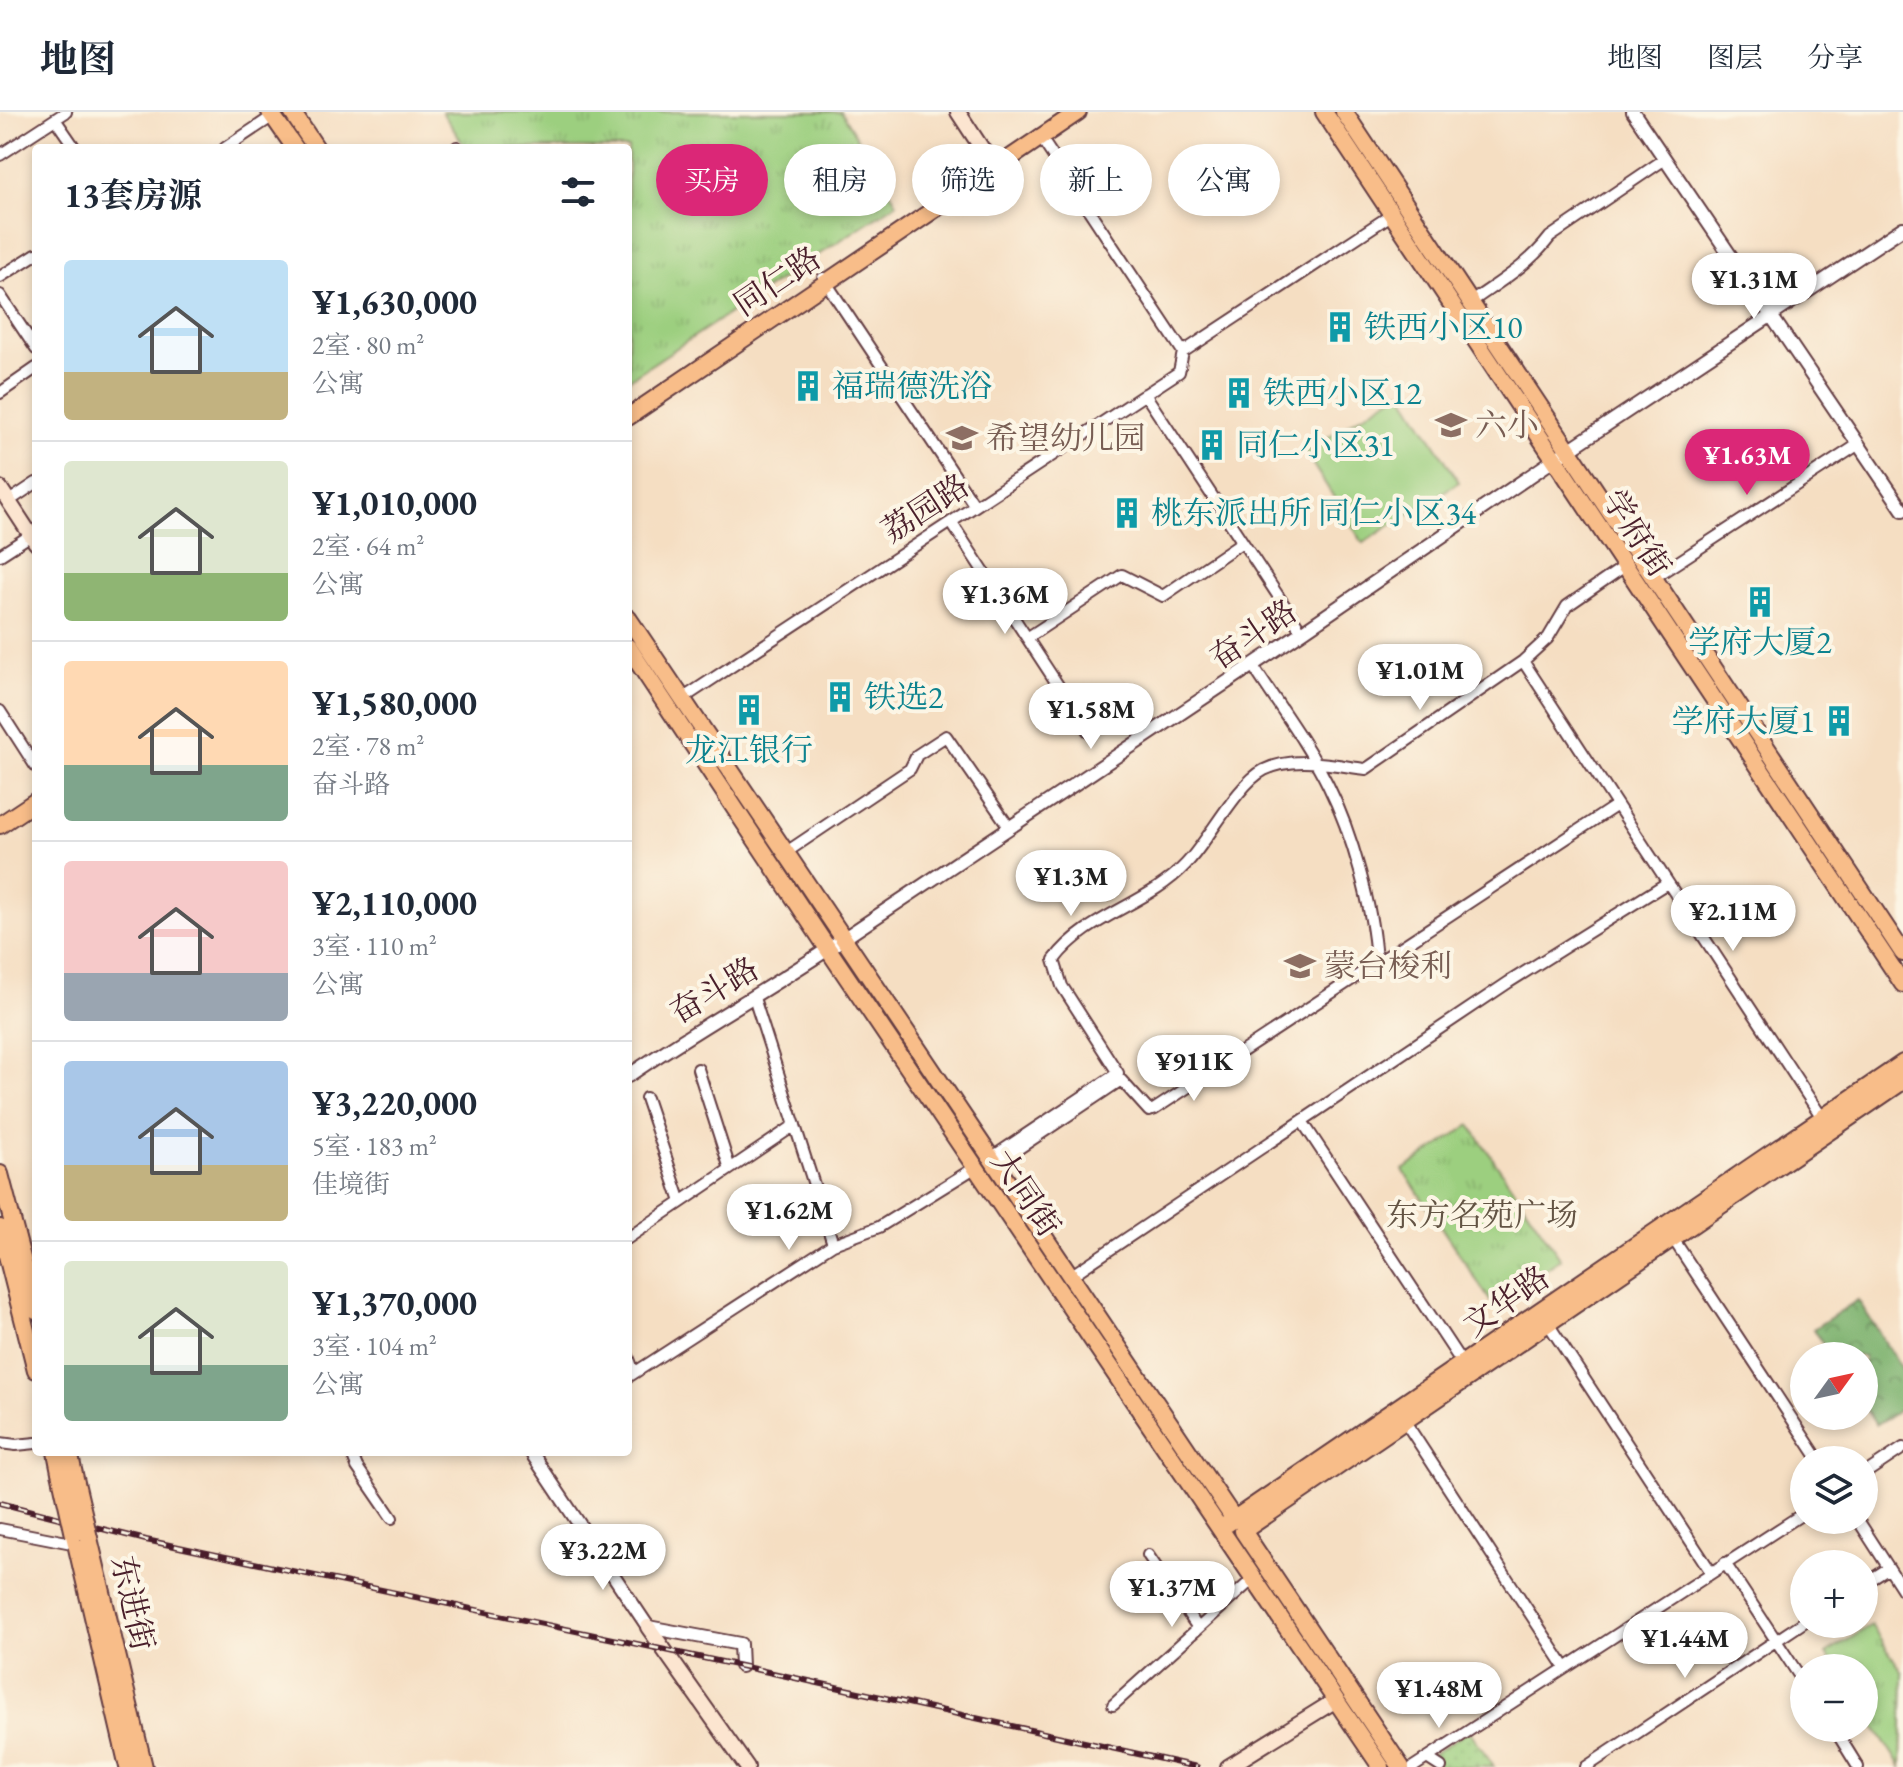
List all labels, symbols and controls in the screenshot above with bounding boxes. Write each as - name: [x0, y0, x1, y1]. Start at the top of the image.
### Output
- text: 地图: [40, 34, 116, 83]
- text: 地图: [1607, 39, 1663, 75]
- text: 图层: [1707, 39, 1763, 75]
- text: 分享: [1807, 39, 1863, 75]
- chip: 买房: [656, 144, 768, 216]
- chip: 租房: [784, 144, 896, 216]
- chip: 筛选: [912, 144, 1024, 216]
- chip: 新上: [1040, 144, 1152, 216]
- chip: 公寓: [1168, 144, 1280, 216]
- icon: filters: [556, 170, 600, 214]
- text: 13套房源: [64, 173, 202, 217]
- street label: 同仁路: [725, 237, 829, 325]
- pin: ¥1.31M: [1689, 253, 1819, 321]
- text: ¥1.31M: [1710, 262, 1798, 296]
- text: ¥1,630,000: [312, 280, 477, 324]
- icon: home: [128, 292, 224, 388]
- place label: 铁西小区10: [1364, 306, 1523, 348]
- building icon: 铁西小区10: [1323, 310, 1357, 344]
- text: 2室 · 80 m²: [312, 328, 424, 362]
- place label: 福瑞德洗浴: [832, 365, 992, 407]
- text: 公寓: [312, 366, 364, 400]
- building icon: 福瑞德洗浴: [791, 369, 825, 403]
- place label: 铁西小区12: [1263, 372, 1422, 414]
- building icon: 铁西小区12: [1222, 376, 1256, 410]
- place label: 六小: [1475, 404, 1539, 446]
- school or university icon: 六小: [1434, 408, 1468, 442]
- place label: 希望幼儿园: [986, 417, 1146, 459]
- school or university icon: 希望幼儿园: [945, 421, 979, 455]
- place label: 同仁小区31: [1236, 424, 1395, 466]
- building icon: 同仁小区31: [1195, 428, 1229, 462]
- pin: ¥1.63M: [1682, 429, 1812, 497]
- text: ¥1.63M: [1703, 438, 1791, 472]
- street label: 荔园路: [873, 464, 977, 552]
- text: ¥1,010,000: [312, 481, 477, 525]
- street label: 学府街: [1593, 481, 1681, 585]
- place label: 桃东派出所 同仁小区34: [1151, 492, 1477, 534]
- icon: home: [128, 493, 224, 589]
- building icon: 桃东派出所 同仁小区34: [1110, 496, 1144, 530]
- text: 2室 · 64 m²: [312, 529, 424, 563]
- text: 公寓: [312, 567, 364, 601]
- pin: ¥1.36M: [940, 568, 1070, 636]
- text: ¥1.36M: [961, 577, 1049, 611]
- building icon: 学府大厦2: [1743, 585, 1777, 619]
- street label: 奋斗路: [1201, 590, 1305, 678]
- place label: 学府大厦2: [1688, 621, 1832, 663]
- pin: ¥1.01M: [1355, 644, 1485, 712]
- text: ¥1.01M: [1376, 653, 1464, 687]
- place label: 铁选2: [864, 676, 944, 718]
- building icon: 铁选2: [823, 680, 857, 714]
- text: ¥1,580,000: [312, 681, 477, 725]
- pin: ¥1.58M: [1026, 683, 1156, 751]
- text: ¥1.58M: [1047, 692, 1135, 726]
- icon: home: [128, 693, 224, 789]
- building icon: 龙江银行: [732, 693, 766, 727]
- place label: 学府大厦1: [1672, 700, 1815, 742]
- building icon: 学府大厦1: [1822, 704, 1856, 738]
- text: 2室 · 78 m²: [312, 729, 424, 763]
- place label: 龙江银行: [685, 729, 813, 771]
- text: 奋斗路: [312, 767, 390, 801]
- pin: ¥1.3M: [1015, 850, 1127, 918]
- text: ¥1.3M: [1034, 859, 1108, 893]
- text: ¥2,110,000: [312, 881, 477, 925]
- pin: ¥2.11M: [1668, 885, 1798, 953]
- icon: home: [128, 893, 224, 989]
- text: ¥2.11M: [1689, 894, 1777, 928]
- text: 3室 · 110 m²: [312, 929, 437, 963]
- place label: 蒙台梭利: [1324, 945, 1452, 987]
- street label: 奋斗路: [662, 947, 766, 1033]
- school or university icon: 蒙台梭利: [1283, 949, 1317, 983]
- text: 公寓: [312, 967, 364, 1001]
- pin: ¥911K: [1138, 1035, 1250, 1103]
- text: ¥911K: [1155, 1044, 1233, 1078]
- text: ¥3,220,000: [312, 1081, 477, 1125]
- icon: home: [128, 1093, 224, 1189]
- text: 5室 · 183 m²: [312, 1129, 437, 1163]
- street label: 大同街: [982, 1141, 1070, 1245]
- text: 佳境街: [312, 1167, 390, 1201]
- pin: ¥1.62M: [724, 1184, 854, 1252]
- text: ¥1.62M: [745, 1193, 833, 1227]
- park label: 东方名苑广场: [1386, 1194, 1578, 1236]
- street label: 文华路: [1455, 1256, 1557, 1346]
- text: ¥1,370,000: [312, 1281, 477, 1325]
- icon: home: [128, 1293, 224, 1389]
- text: 3室 · 104 m²: [312, 1329, 437, 1363]
- north arrow: [1790, 1342, 1878, 1430]
- map controls: [1790, 1342, 1878, 1742]
- text: 公寓: [312, 1367, 364, 1401]
- button: layers: [1790, 1446, 1878, 1534]
- pin: ¥3.22M: [538, 1524, 668, 1592]
- text: ¥3.22M: [559, 1533, 647, 1567]
- button: +: [1790, 1550, 1878, 1638]
- street label: 东进街: [102, 1551, 164, 1655]
- pin: ¥1.37M: [1107, 1561, 1237, 1629]
- text: ¥1.37M: [1128, 1570, 1216, 1604]
- pin: ¥1.44M: [1620, 1612, 1750, 1680]
- text: ¥1.44M: [1641, 1621, 1729, 1655]
- button: −: [1790, 1654, 1878, 1742]
- pin: ¥1.48M: [1374, 1662, 1504, 1730]
- text: ¥1.48M: [1395, 1671, 1483, 1705]

